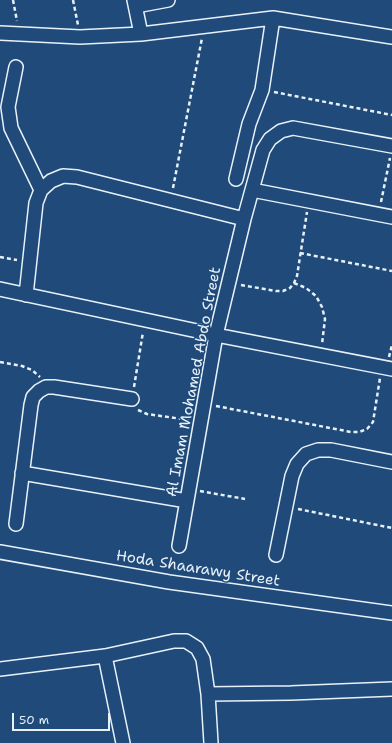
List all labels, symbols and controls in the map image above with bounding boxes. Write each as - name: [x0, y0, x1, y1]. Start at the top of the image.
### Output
- street label: Al Imam Mohamed Abdo Street: [163, 266, 225, 498]
- street label: Hoda Shaarawy Street: [115, 547, 281, 591]
- scale bar: [14, 705, 112, 731]
- text: 50 m: [19, 712, 49, 728]

